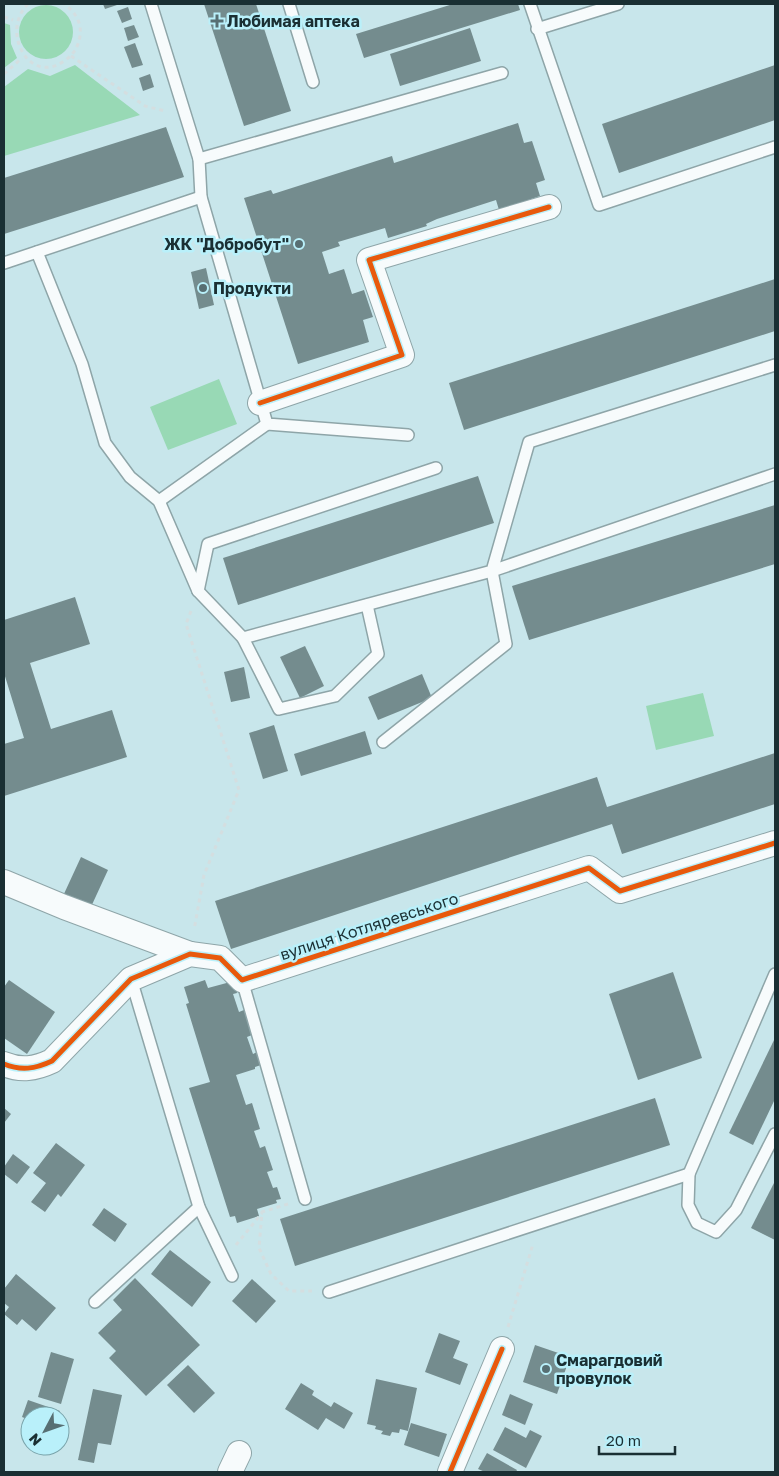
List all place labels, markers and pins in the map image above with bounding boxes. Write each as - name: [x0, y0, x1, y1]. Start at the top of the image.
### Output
- place label: Любимая аптека: [227, 11, 360, 31]
- marker: Любимая аптека: [211, 15, 223, 27]
- place label: ЖК "Добробут": [164, 234, 289, 254]
- marker: ЖК "Добробут": [293, 238, 305, 250]
- place label: Продукти: [213, 278, 291, 298]
- marker: Продукти: [197, 282, 209, 294]
- place label: Смарагдовий провулок: [556, 1350, 662, 1388]
- marker: Смарагдовий провулок: [540, 1363, 552, 1375]

